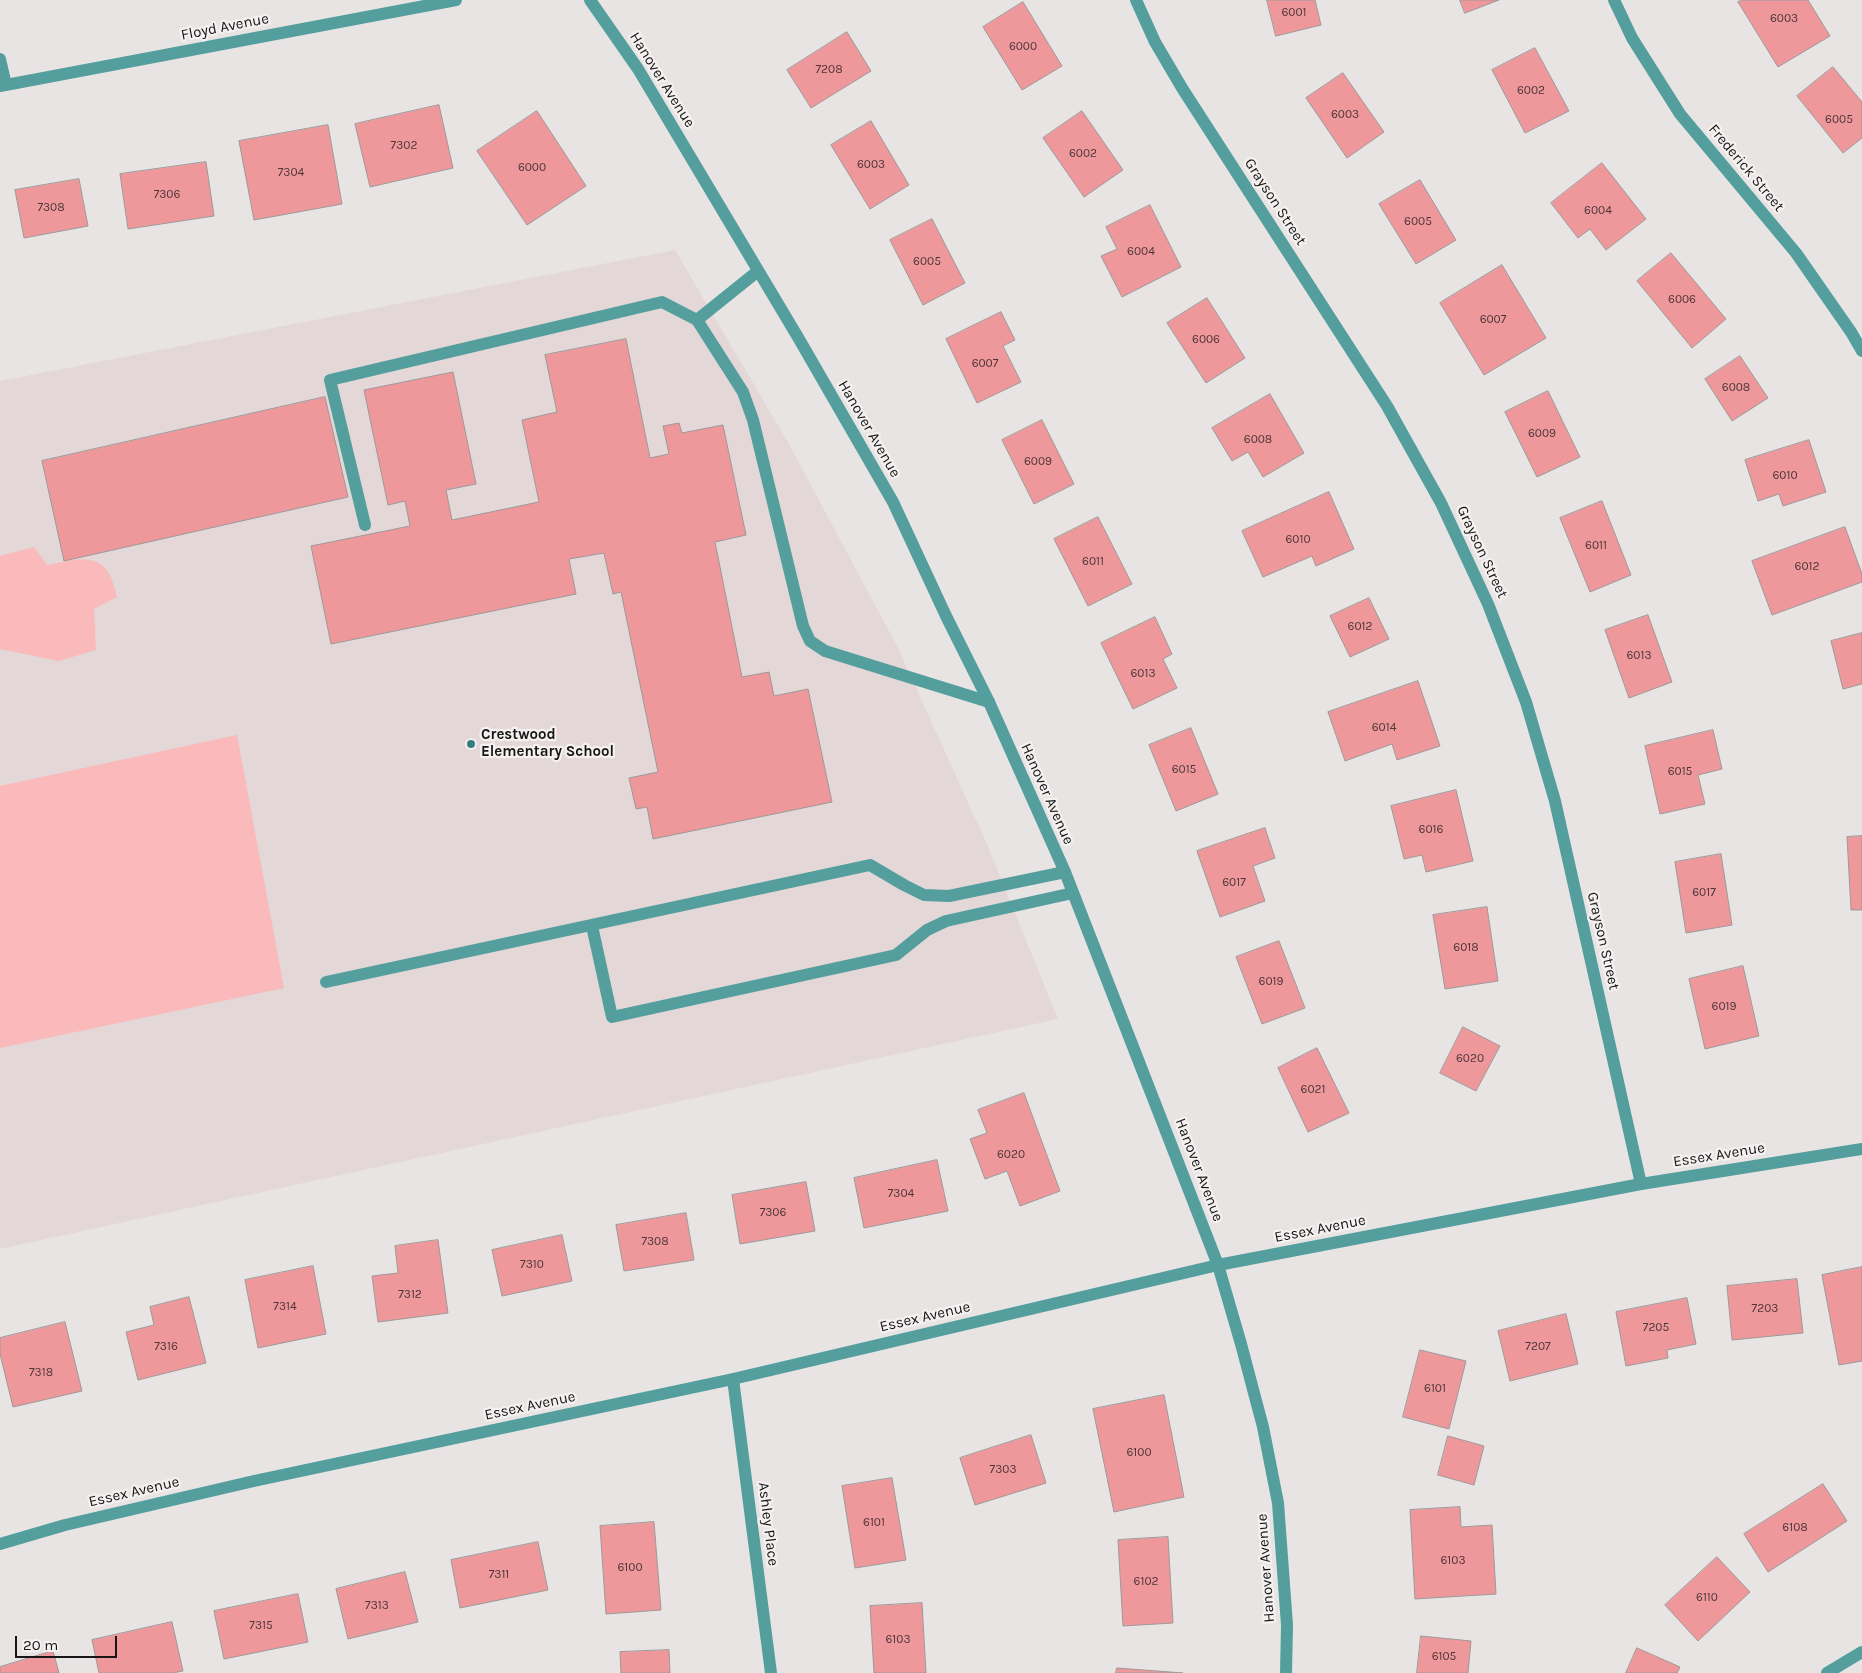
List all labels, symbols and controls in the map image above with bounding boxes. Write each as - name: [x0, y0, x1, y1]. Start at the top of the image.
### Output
- house number: 6001: [1281, 6, 1307, 20]
- street label: Floyd Avenue: [180, 10, 270, 44]
- house number: 6003: [1770, 12, 1798, 26]
- street label: Hanover Avenue: [625, 29, 699, 131]
- house number: 6000: [1009, 40, 1037, 54]
- house number: 7208: [815, 63, 843, 77]
- house number: 6002: [1517, 84, 1545, 98]
- house number: 6003: [1331, 108, 1359, 122]
- house number: 6005: [1825, 113, 1853, 127]
- street label: Frederick Street: [1704, 121, 1788, 215]
- house number: 7302: [391, 139, 417, 153]
- house number: 6002: [1069, 147, 1097, 161]
- street label: Grayson Street: [1240, 155, 1310, 249]
- house number: 6003: [857, 158, 885, 172]
- house number: 6000: [518, 161, 546, 175]
- house number: 7304: [278, 166, 304, 180]
- house number: 7306: [154, 188, 180, 202]
- house number: 7308: [37, 201, 65, 215]
- house number: 6004: [1584, 204, 1612, 218]
- house number: 6005: [1404, 215, 1432, 229]
- house number: 6004: [1127, 245, 1155, 259]
- house number: 6005: [913, 255, 941, 269]
- house number: 6006: [1668, 293, 1696, 307]
- house number: 6007: [1480, 313, 1506, 327]
- house number: 6006: [1192, 333, 1220, 347]
- house number: 6007: [972, 357, 998, 371]
- street label: Hanover Avenue: [834, 377, 904, 481]
- house number: 6008: [1722, 381, 1750, 395]
- house number: 6009: [1528, 427, 1556, 441]
- house number: 6008: [1244, 433, 1272, 447]
- house number: 6009: [1024, 455, 1052, 469]
- house number: 6010: [1772, 469, 1798, 483]
- street label: Grayson Street: [1453, 503, 1511, 601]
- house number: 6010: [1285, 533, 1311, 547]
- house number: 6011: [1585, 539, 1607, 553]
- house number: 6011: [1082, 555, 1104, 569]
- house number: 6012: [1795, 560, 1819, 574]
- house number: 6012: [1348, 620, 1372, 634]
- house number: 6013: [1626, 649, 1652, 663]
- house number: 6013: [1130, 667, 1156, 681]
- house number: 6014: [1372, 721, 1396, 735]
- place label: Crestwood Elementary School: [481, 726, 614, 761]
- marker: Crestwood Elementary School: [465, 738, 477, 750]
- street label: Hanover Avenue: [1017, 740, 1077, 848]
- house number: 6015: [1172, 763, 1196, 777]
- house number: 6015: [1668, 765, 1692, 779]
- house number: 6016: [1419, 823, 1443, 837]
- house number: 6017: [1222, 876, 1246, 890]
- house number: 6017: [1692, 886, 1716, 900]
- street label: Grayson Street: [1583, 890, 1623, 992]
- house number: 6018: [1453, 941, 1479, 955]
- house number: 6019: [1259, 975, 1283, 989]
- house number: 6019: [1712, 1000, 1736, 1014]
- house number: 6020: [1456, 1052, 1484, 1066]
- house number: 6021: [1301, 1083, 1325, 1097]
- street label: Hanover Avenue: [1171, 1116, 1227, 1224]
- street label: Essex Avenue: [1672, 1139, 1766, 1171]
- house number: 6020: [997, 1148, 1025, 1162]
- house number: 7304: [888, 1187, 914, 1201]
- house number: 7306: [760, 1206, 786, 1220]
- street label: Essex Avenue: [1273, 1211, 1367, 1247]
- house number: 7308: [641, 1235, 669, 1249]
- house number: 7310: [520, 1258, 544, 1272]
- house number: 7312: [398, 1288, 422, 1302]
- street label: Essex Avenue: [878, 1298, 972, 1336]
- house number: 7314: [273, 1300, 297, 1314]
- house number: 7203: [1752, 1302, 1778, 1316]
- house number: 7205: [1643, 1321, 1669, 1335]
- house number: 7316: [154, 1340, 178, 1354]
- house number: 7207: [1525, 1340, 1551, 1354]
- house number: 7318: [29, 1366, 53, 1380]
- house number: 6101: [1424, 1382, 1446, 1396]
- street label: Essex Avenue: [483, 1388, 577, 1424]
- house number: 6100: [1126, 1446, 1152, 1460]
- house number: 7303: [990, 1463, 1016, 1477]
- street label: Essex Avenue: [87, 1473, 181, 1511]
- street label: Ashley Place: [754, 1481, 782, 1567]
- street label: Hanover Avenue: [1253, 1513, 1279, 1623]
- house number: 6101: [863, 1516, 885, 1530]
- house number: 6108: [1782, 1521, 1808, 1535]
- house number: 6103: [1440, 1554, 1466, 1568]
- house number: 6100: [617, 1561, 643, 1575]
- house number: 7311: [489, 1568, 509, 1582]
- house number: 6102: [1134, 1575, 1158, 1589]
- house number: 6110: [1696, 1591, 1718, 1605]
- house number: 7313: [365, 1599, 389, 1613]
- house number: 7315: [249, 1619, 273, 1633]
- scale bar: [18, 1626, 120, 1658]
- house number: 6103: [885, 1633, 911, 1647]
- text: 20 m: [23, 1636, 58, 1654]
- house number: 6105: [1432, 1650, 1456, 1664]

